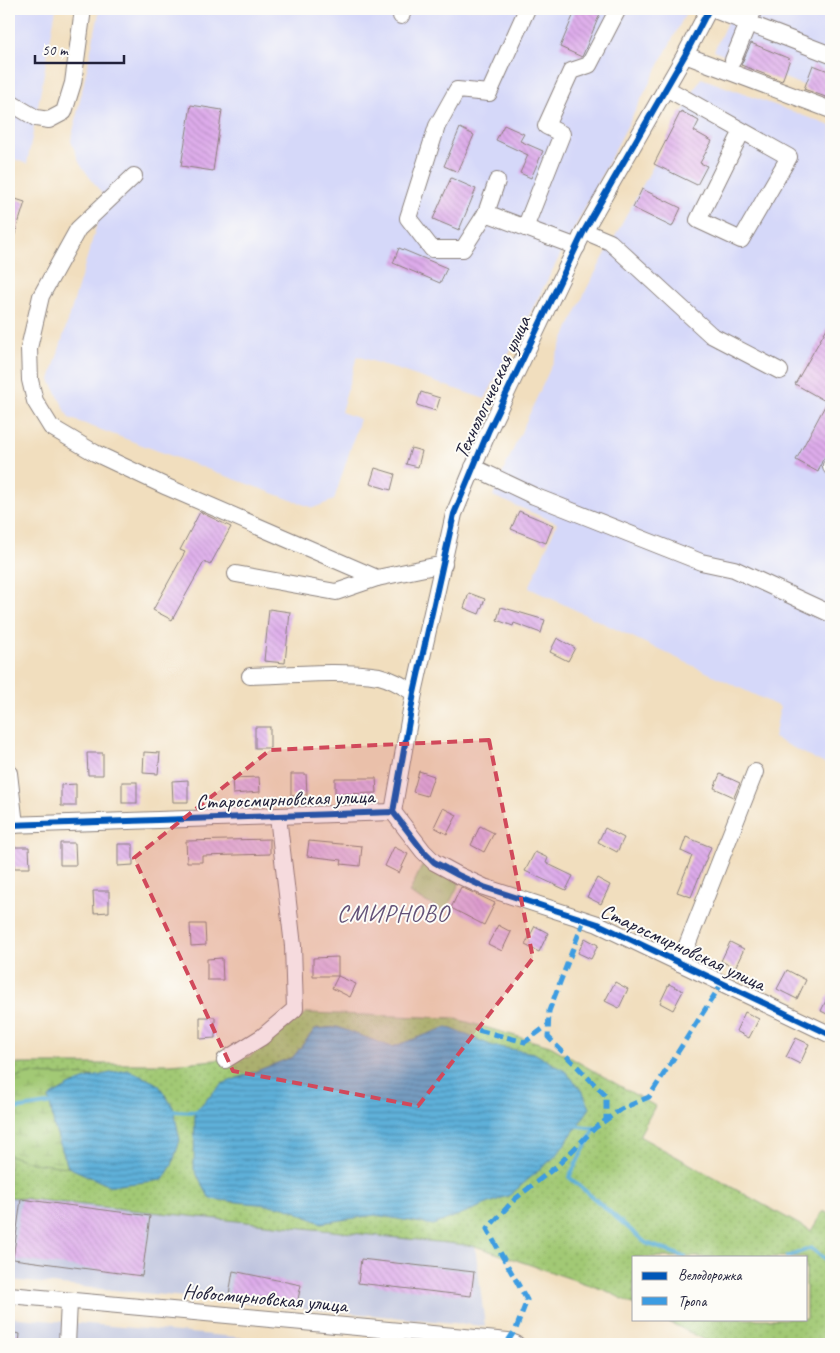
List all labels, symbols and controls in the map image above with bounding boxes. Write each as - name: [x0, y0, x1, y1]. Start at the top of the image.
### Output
- scale bar: [35, 32, 124, 64]
- text: 50 m: [42, 41, 69, 60]
- street label: Технологическая улица: [448, 310, 537, 462]
- street label: Старосмирновская улица: [195, 783, 377, 815]
- street label: Старосмирновская улица: [597, 897, 772, 998]
- district label: СМИРНОВО: [337, 898, 451, 928]
- legend: [632, 1256, 808, 1320]
- text: Велодорожка: [678, 1266, 742, 1285]
- street label: Новосмирновская улица: [182, 1278, 351, 1318]
- text: Тропа: [678, 1292, 707, 1311]

